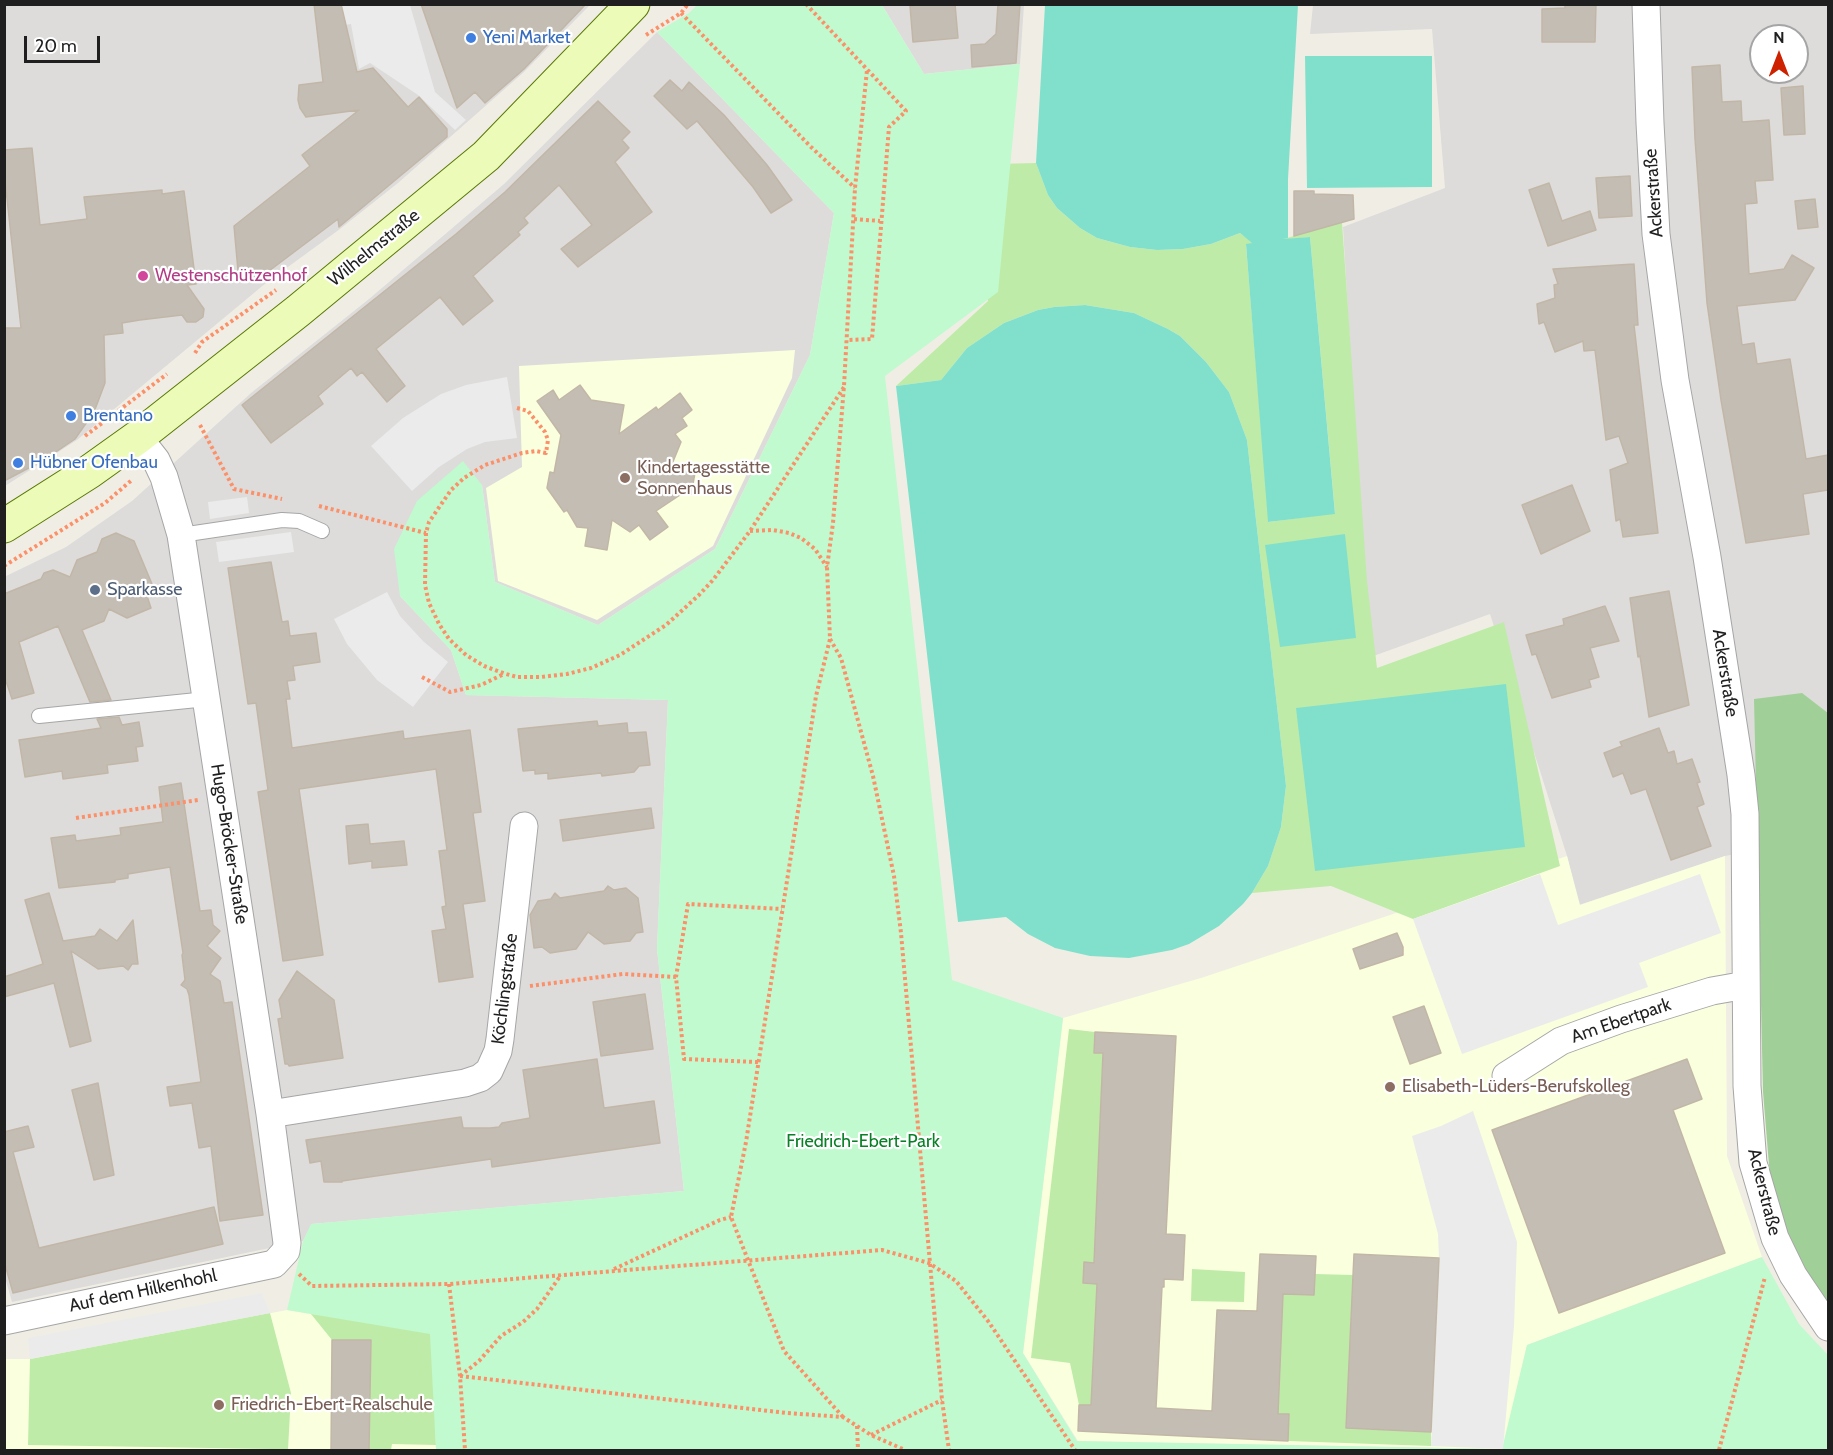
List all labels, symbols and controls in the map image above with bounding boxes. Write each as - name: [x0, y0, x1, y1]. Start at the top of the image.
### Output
- scale bar: [27, 24, 104, 62]
- north arrow: [1749, 24, 1809, 84]
- place label: Yeni Market: [483, 27, 571, 49]
- text: N: [1773, 28, 1785, 47]
- marker: Yeni Market: [464, 31, 478, 45]
- text: 20 m: [35, 35, 77, 57]
- street label: Ackerstraße: [1640, 148, 1668, 238]
- street label: Wilhelmstraße: [324, 205, 424, 291]
- place label: Westenschützenhof: [155, 265, 307, 287]
- marker: Westenschützenhof: [136, 269, 150, 283]
- place label: Brentano: [83, 405, 153, 427]
- marker: Brentano: [64, 409, 78, 423]
- place label: Hübner Ofenbau: [30, 452, 158, 474]
- marker: Hübner Ofenbau: [11, 456, 25, 470]
- place label: Kindertagesstätte Sonnenhaus: [637, 457, 770, 500]
- marker: Kindertagesstätte Sonnenhaus: [618, 471, 632, 485]
- place label: Sparkasse: [107, 579, 182, 601]
- marker: Sparkasse: [88, 583, 102, 597]
- street label: Ackerstraße: [1707, 627, 1743, 719]
- street label: Hugo-Bröcker-Straße: [206, 762, 252, 926]
- street label: Köchlingstraße: [487, 932, 523, 1046]
- street label: Am Ebertpark: [1568, 994, 1674, 1048]
- place label: Elisabeth-Lüders-Berufskolleg: [1402, 1076, 1630, 1098]
- marker: Elisabeth-Lüders-Berufskolleg: [1383, 1080, 1397, 1094]
- park label: Friedrich-Ebert-Park: [786, 1131, 940, 1153]
- street label: Ackerstraße: [1743, 1146, 1785, 1238]
- street label: Auf dem Hilkenhohl: [67, 1265, 219, 1317]
- place label: Friedrich-Ebert-Realschule: [231, 1394, 433, 1416]
- marker: Friedrich-Ebert-Realschule: [212, 1398, 226, 1412]

